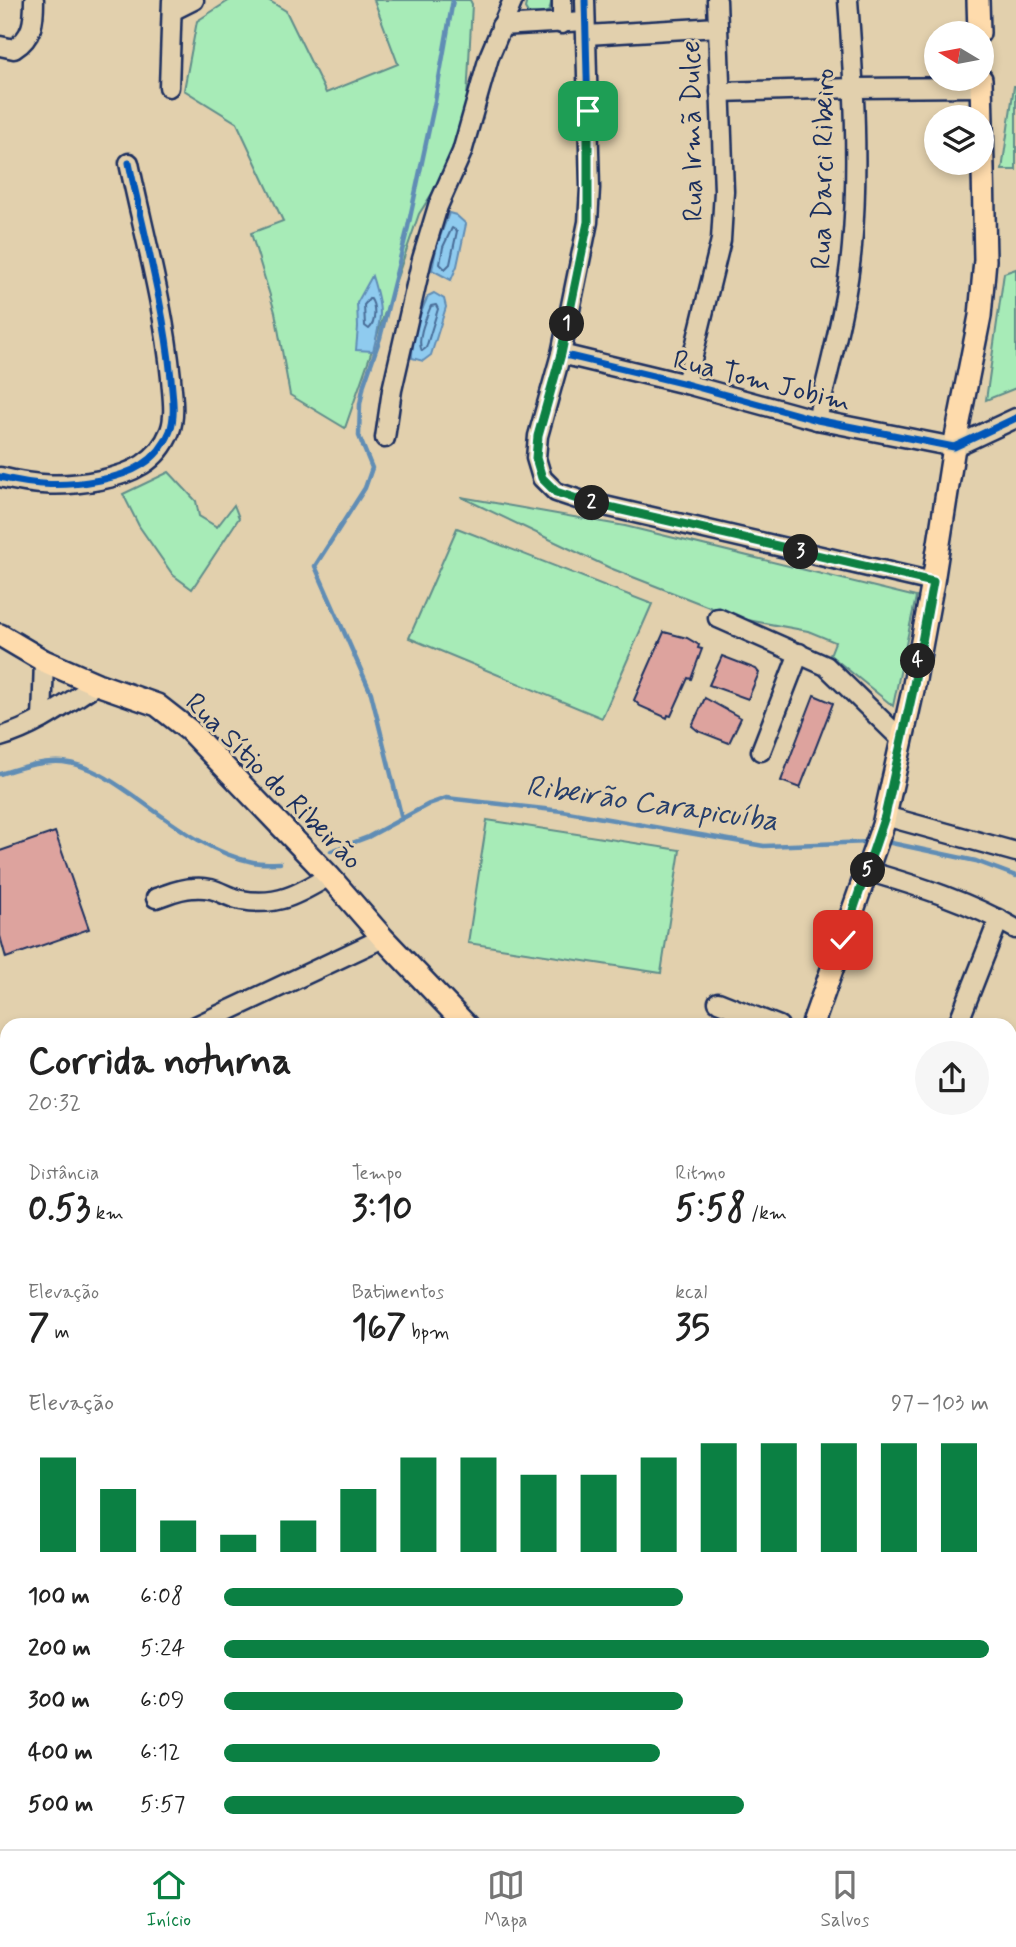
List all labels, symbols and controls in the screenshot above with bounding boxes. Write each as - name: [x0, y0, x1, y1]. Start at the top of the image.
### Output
- north arrow: [924, 21, 994, 91]
- map controls: [924, 21, 994, 175]
- street label: Rua Irmã Dulce: [673, 40, 713, 222]
- street label: Rua Darci Ribeiro: [804, 68, 844, 270]
- pin: [558, 81, 618, 141]
- icon: arrive: [569, 92, 607, 130]
- button: layers: [924, 105, 994, 175]
- pin: 1: [550, 306, 584, 342]
- text: 1: [562, 311, 571, 336]
- street label: Rua Tom Jobim: [669, 342, 855, 422]
- pin: 2: [574, 486, 610, 520]
- text: 2: [587, 490, 596, 515]
- pin: 3: [784, 534, 818, 570]
- text: 3: [796, 539, 805, 564]
- pin: 4: [900, 644, 936, 678]
- text: 4: [912, 648, 923, 673]
- street label: Rua Sítio do Ribeirão: [176, 685, 370, 879]
- water label: Ribeirão Carapicuíba: [523, 767, 781, 841]
- pin: 5: [850, 852, 886, 888]
- text: 5: [862, 857, 873, 882]
- pin: [813, 910, 873, 970]
- icon: check: [824, 921, 862, 959]
- text: Corrida noturna: [28, 1038, 292, 1087]
- button: share: [915, 1041, 989, 1115]
- text: 20:32: [28, 1089, 81, 1119]
- text: Distância: [28, 1161, 99, 1186]
- text: Tempo: [352, 1161, 402, 1186]
- text: Ritmo: [675, 1161, 726, 1186]
- text: 0.53: [28, 1186, 91, 1232]
- text: 3:10: [352, 1186, 413, 1232]
- text: 5:58: [675, 1186, 746, 1232]
- text: km: [91, 1201, 124, 1226]
- text: /km: [746, 1201, 787, 1226]
- text: Elevação: [28, 1280, 99, 1305]
- text: Batimentos: [352, 1280, 444, 1305]
- text: kcal: [675, 1280, 707, 1305]
- text: 7: [28, 1305, 49, 1351]
- text: 167: [352, 1305, 406, 1351]
- text: 35: [675, 1305, 710, 1351]
- text: m: [49, 1320, 70, 1345]
- text: bpm: [406, 1320, 450, 1345]
- text: Elevação: [28, 1389, 114, 1419]
- text: 97–103 m: [891, 1389, 989, 1419]
- text: 100 m: [28, 1582, 90, 1612]
- text: 6:08: [140, 1582, 183, 1612]
- text: 200 m: [28, 1634, 91, 1664]
- text: 5:24: [140, 1634, 185, 1664]
- text: 300 m: [28, 1686, 90, 1716]
- text: 6:09: [140, 1686, 184, 1716]
- text: 400 m: [28, 1738, 93, 1768]
- text: 6:12: [140, 1738, 180, 1768]
- text: 500 m: [28, 1790, 93, 1820]
- text: 5:57: [140, 1790, 185, 1820]
- tab: Início: [147, 1866, 191, 1933]
- tab: Mapa: [484, 1866, 527, 1933]
- tab: Salvos: [820, 1866, 869, 1933]

